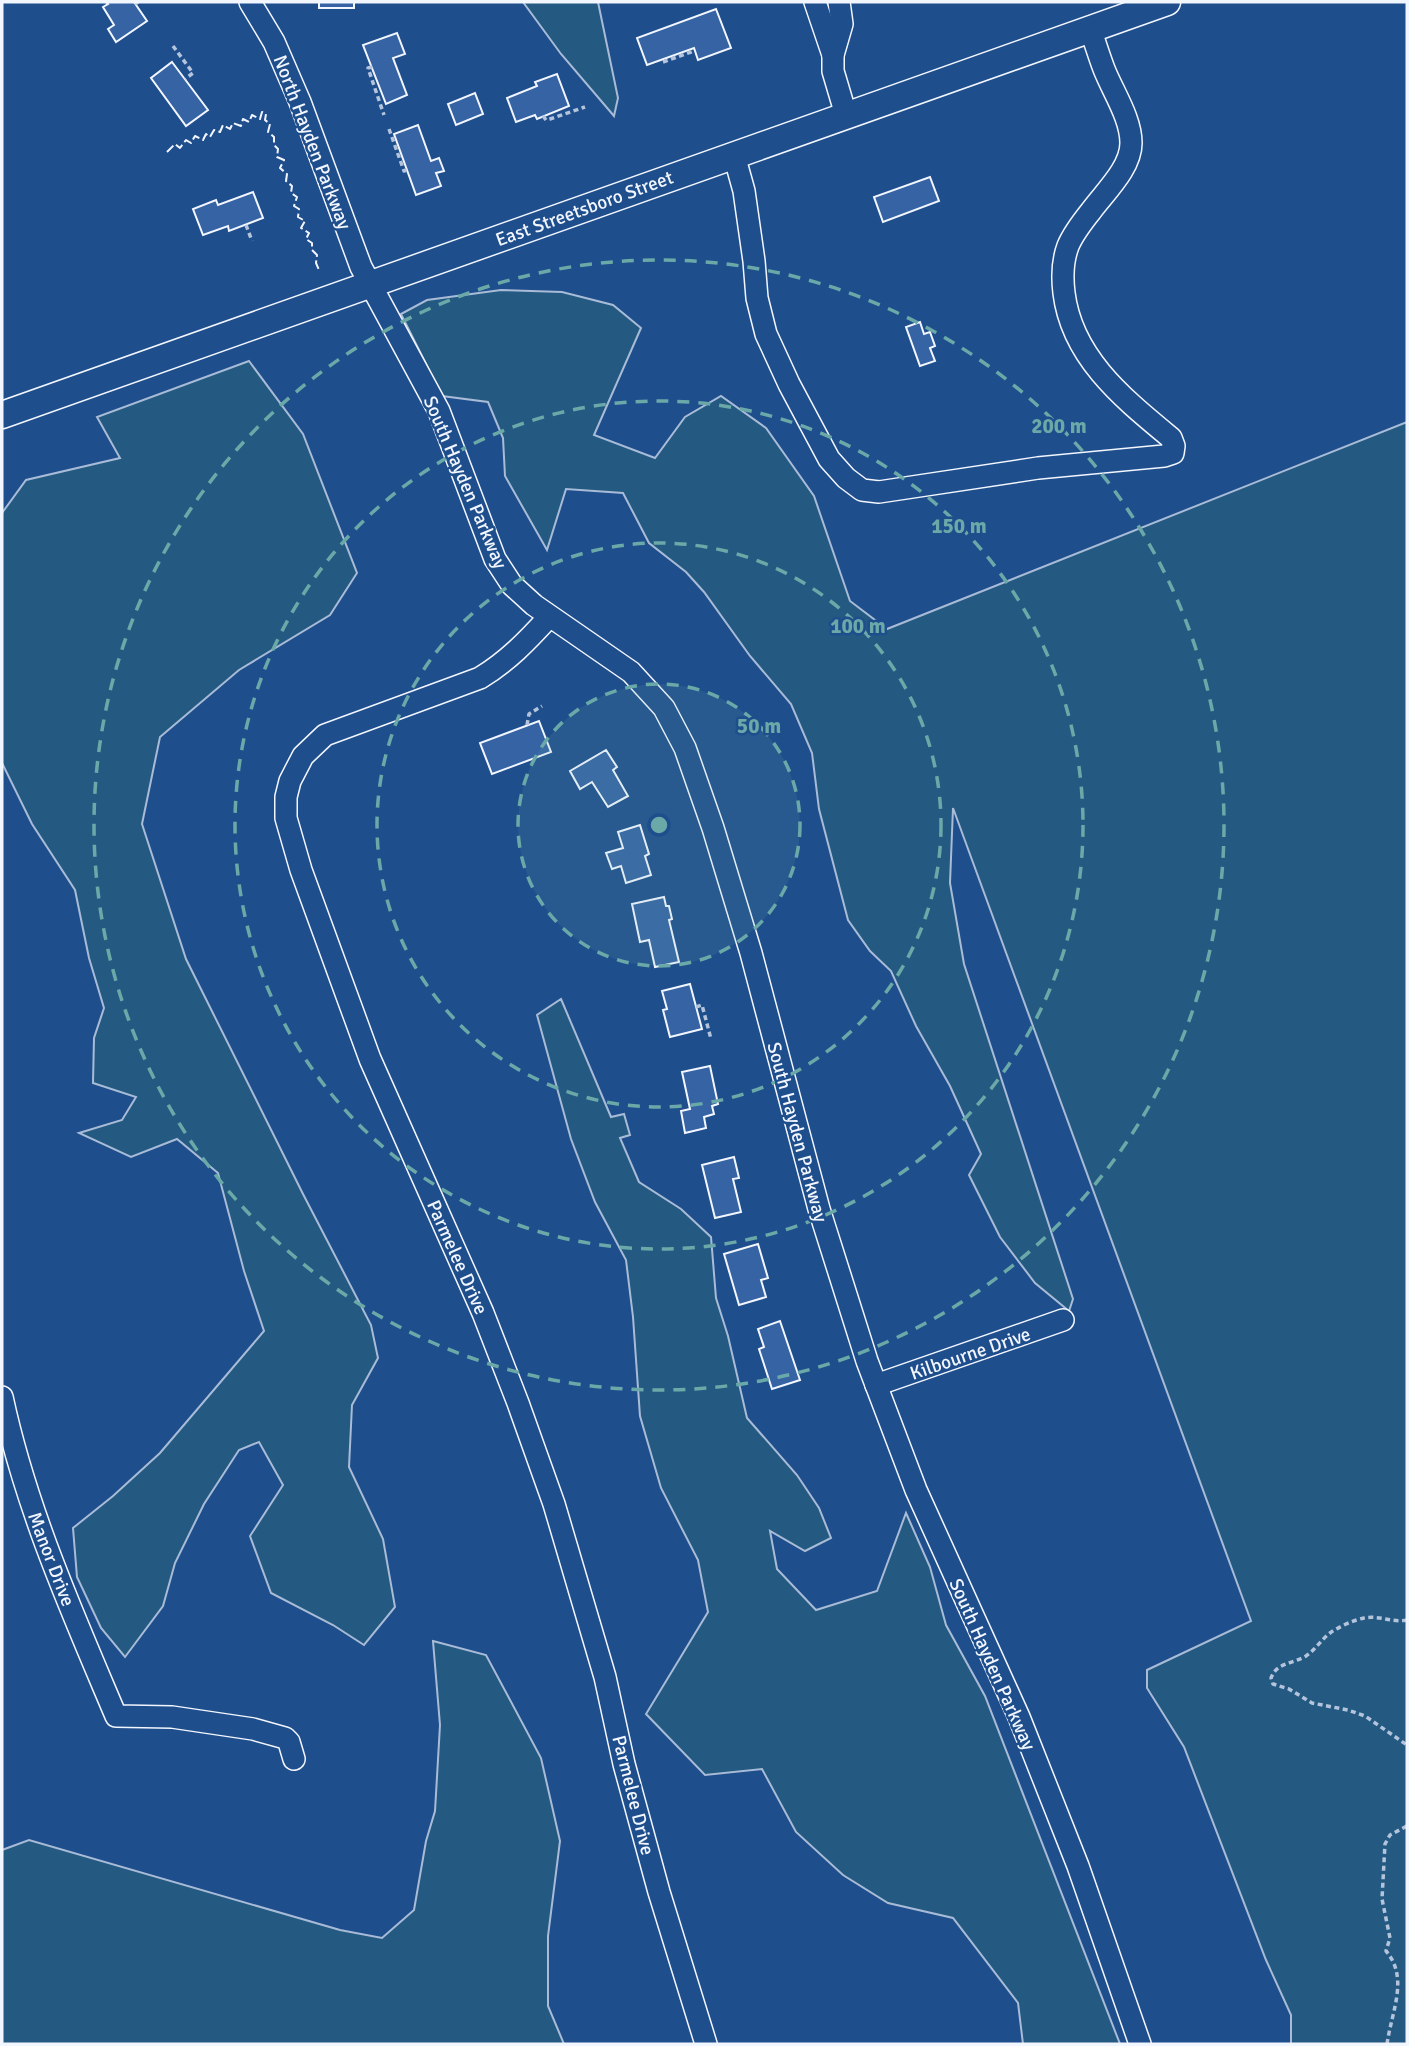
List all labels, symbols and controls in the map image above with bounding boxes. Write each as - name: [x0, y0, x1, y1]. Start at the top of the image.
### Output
- street label: North Hayden Parkway: [268, 52, 356, 233]
- street label: East Streetsboro Street: [492, 166, 677, 252]
- street label: South Hayden Parkway: [418, 392, 512, 573]
- text: 200 m: [1031, 413, 1087, 439]
- text: 150 m: [931, 513, 987, 539]
- text: 100 m: [830, 613, 886, 639]
- text: 50 m: [737, 713, 781, 739]
- centre of rings: [647, 813, 671, 837]
- street label: South Hayden Parkway: [761, 1040, 833, 1225]
- street label: Parmelee Drive: [421, 1196, 493, 1318]
- street label: Kilbourne Drive: [907, 1322, 1034, 1386]
- street label: Manor Drive: [22, 1509, 80, 1610]
- street label: South Hayden Parkway: [943, 1575, 1041, 1754]
- street label: Parmelee Drive: [607, 1733, 660, 1858]

